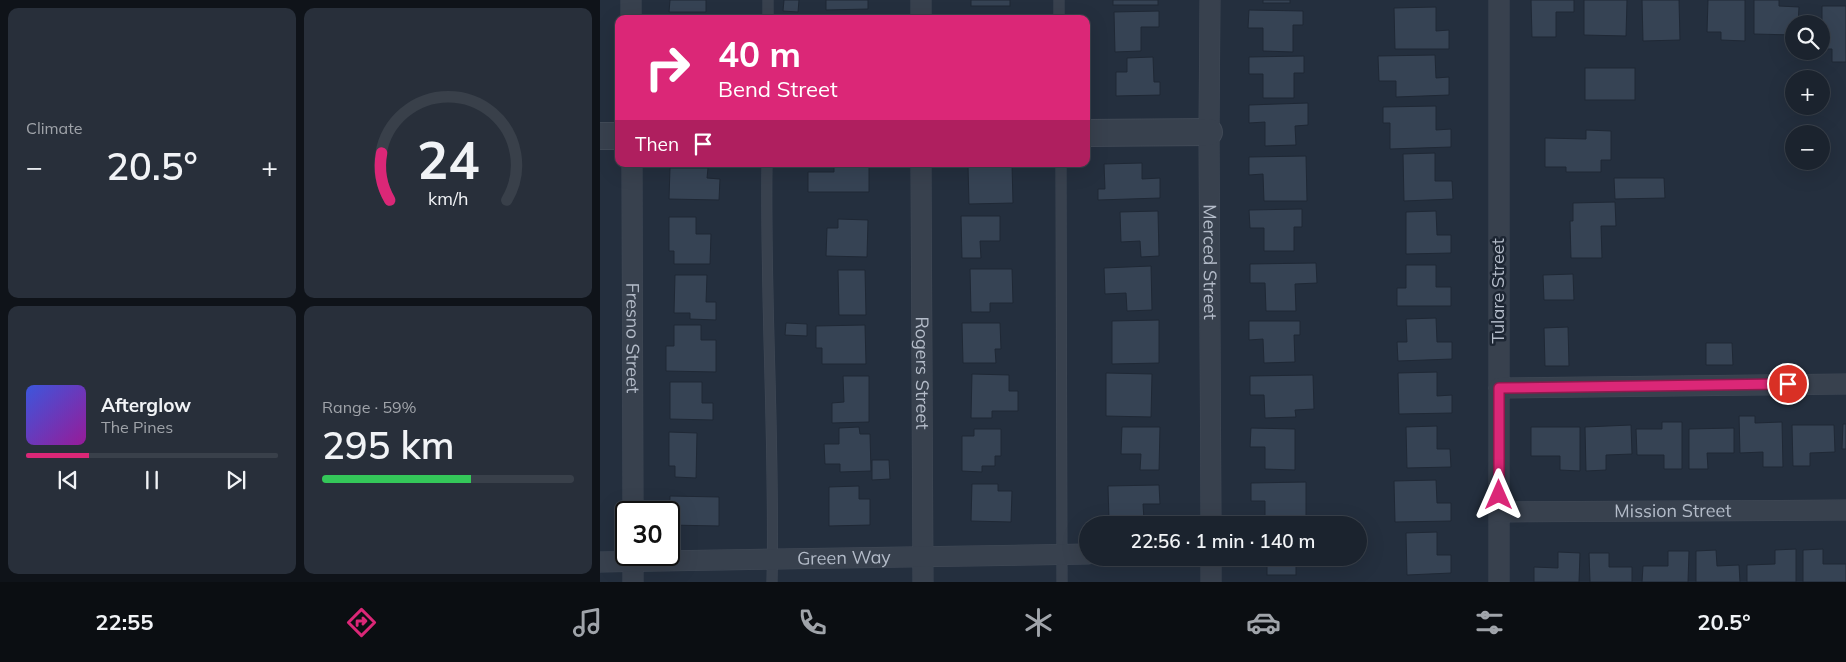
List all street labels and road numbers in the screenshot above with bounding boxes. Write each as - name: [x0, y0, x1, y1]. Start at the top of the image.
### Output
- street label: Merced Street: [1198, 204, 1222, 320]
- street label: Tulare Street: [1486, 238, 1509, 344]
- street label: Fresno Street: [621, 283, 645, 393]
- street label: Rogers Street: [911, 316, 934, 430]
- street label: Mission Street: [1614, 499, 1732, 522]
- street label: Green Way: [797, 545, 891, 570]

